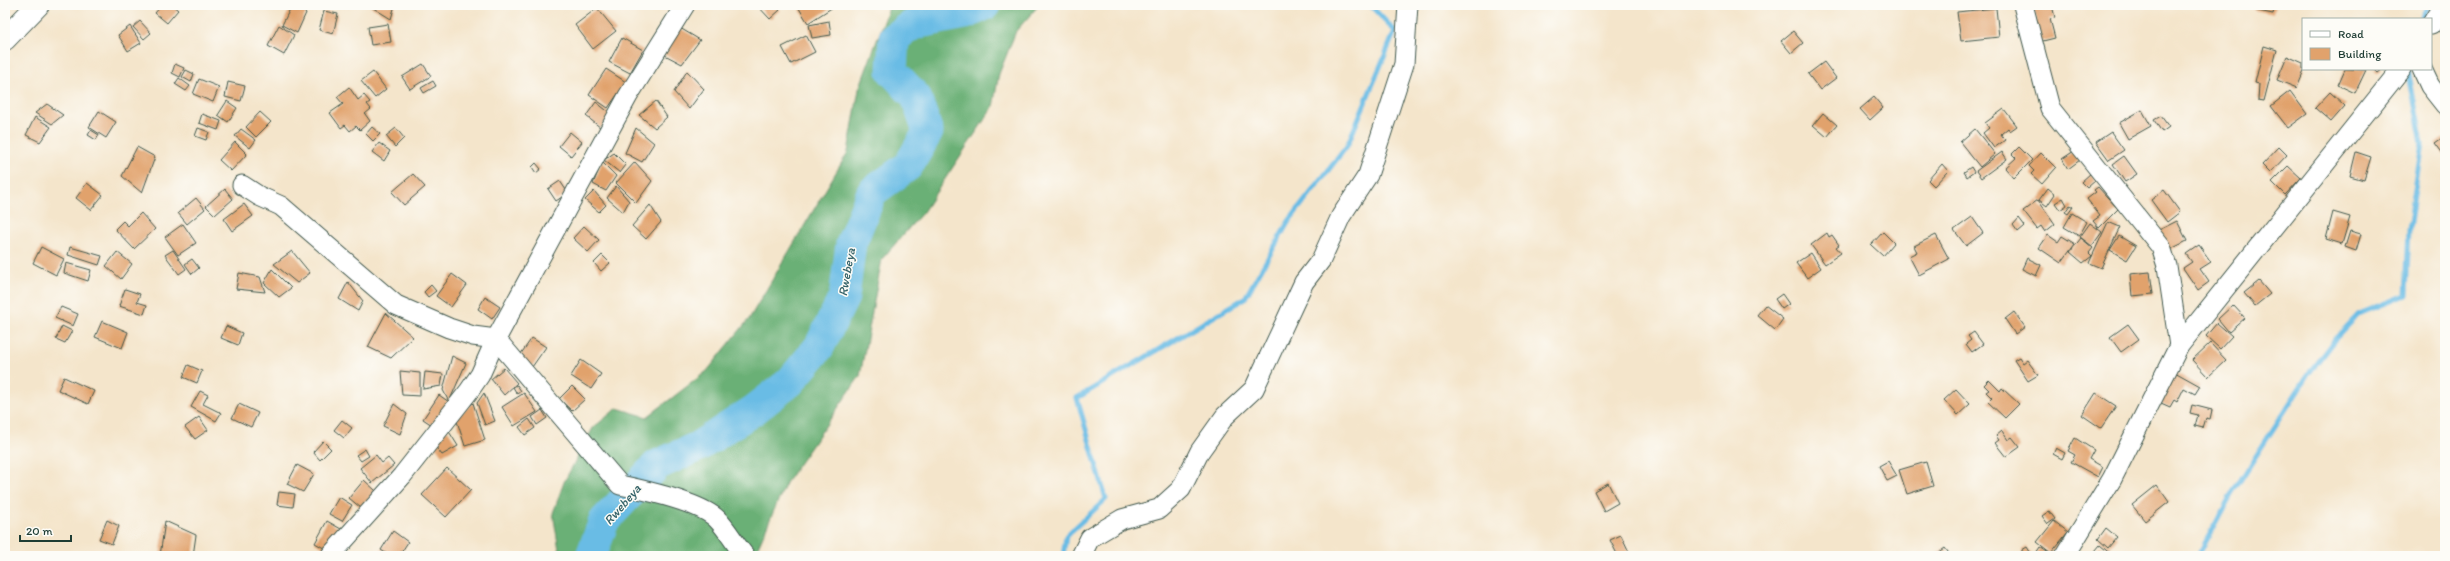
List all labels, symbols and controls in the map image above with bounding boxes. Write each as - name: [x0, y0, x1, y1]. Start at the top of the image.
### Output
- legend: [2302, 18, 2432, 70]
- text: Road: [2338, 27, 2364, 41]
- text: Building: [2338, 47, 2382, 61]
- water label: Rwebeya: [835, 247, 858, 297]
- water label: Rwebeya: [601, 481, 644, 528]
- scale bar: [20, 517, 71, 543]
- text: 20 m: [26, 524, 53, 538]

